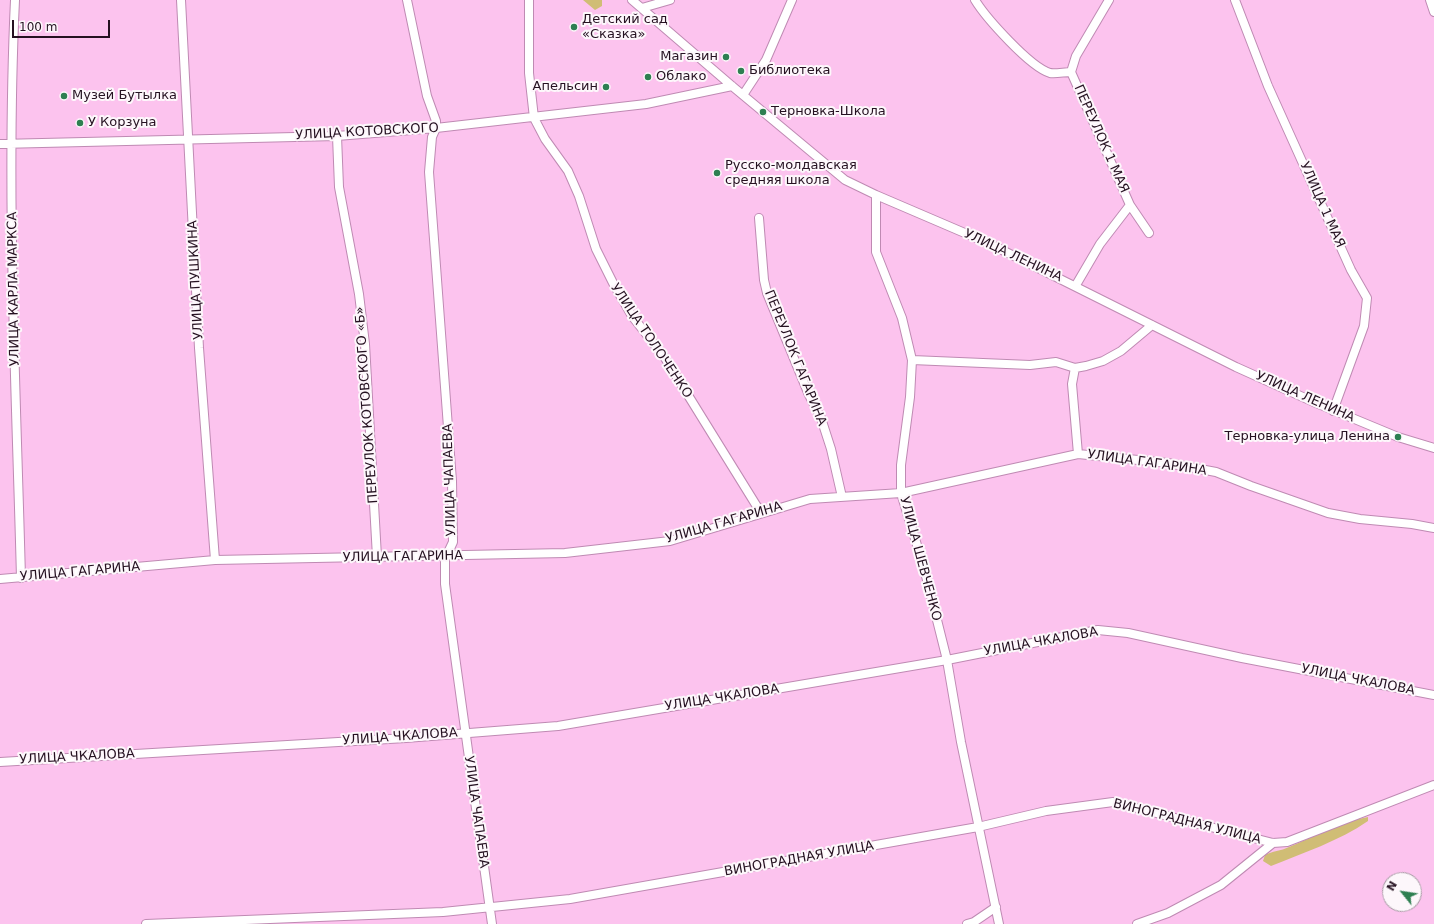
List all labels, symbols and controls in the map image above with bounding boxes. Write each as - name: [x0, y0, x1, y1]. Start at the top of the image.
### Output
- scale bar: [14, 12, 112, 38]
- place label: Детский сад «Сказка»: [582, 12, 668, 43]
- text: 100 m: [19, 20, 57, 34]
- marker: Детский сад «Сказка»: [569, 22, 579, 32]
- place label: Магазин: [660, 49, 718, 65]
- marker: Магазин: [721, 52, 731, 62]
- place label: Библиотека: [749, 63, 830, 79]
- marker: Библиотека: [736, 66, 746, 76]
- place label: Облако: [656, 69, 706, 85]
- marker: Облако: [643, 72, 653, 82]
- place label: Апельсин: [533, 79, 598, 95]
- marker: Апельсин: [601, 82, 611, 92]
- street label: ПЕРЕУЛОК 1 МАЯ: [1070, 82, 1132, 196]
- place label: Музей Бутылка: [72, 88, 177, 104]
- marker: Музей Бутылка: [59, 91, 69, 101]
- place label: Терновка-Школа: [771, 104, 886, 120]
- marker: Терновка-Школа: [758, 107, 768, 117]
- place label: У Корзуна: [88, 115, 157, 131]
- marker: У Корзуна: [75, 118, 85, 128]
- street label: УЛИЦА КОТОВСКОГО: [295, 120, 439, 144]
- place label: Русско-молдавская средняя школа: [725, 158, 857, 189]
- street label: УЛИЦА 1 МАЯ: [1296, 160, 1348, 250]
- marker: Русско-молдавская средняя школа: [712, 168, 722, 178]
- street label: УЛИЦА КАРЛА МАРКСА: [5, 212, 23, 366]
- street label: УЛИЦА ПУШКИНА: [185, 220, 207, 340]
- street label: УЛИЦА ЛЕНИНА: [961, 226, 1065, 286]
- street label: УЛИЦА ТОЛОЧЕНКО: [607, 281, 695, 401]
- street label: ПЕРЕУЛОК ГАГАРИНА: [761, 288, 829, 428]
- street label: ПЕРЕУЛОК КОТОВСКОГО «Б»: [352, 306, 382, 504]
- street label: УЛИЦА ЛЕНИНА: [1253, 368, 1357, 426]
- street label: УЛИЦА ЧАПАЕВА: [440, 423, 460, 537]
- place label: Терновка-улица Ленина: [1225, 429, 1390, 445]
- marker: Терновка-улица Ленина: [1393, 432, 1403, 442]
- street label: УЛИЦА ГАГАРИНА: [1086, 447, 1208, 479]
- street label: УЛИЦА ШЕВЧЕНКО: [896, 495, 944, 623]
- street label: УЛИЦА ГАГАРИНА: [664, 499, 784, 547]
- street label: УЛИЦА ГАГАРИНА: [343, 548, 463, 566]
- street label: УЛИЦА ГАГАРИНА: [19, 559, 141, 585]
- street label: УЛИЦА ЧКАЛОВА: [983, 624, 1099, 660]
- street label: УЛИЦА ЧКАЛОВА: [1300, 661, 1416, 699]
- street label: УЛИЦА ЧКАЛОВА: [664, 681, 780, 715]
- street label: УЛИЦА ЧКАЛОВА: [342, 725, 458, 749]
- street label: УЛИЦА ЧКАЛОВА: [19, 746, 135, 768]
- street label: УЛИЦА ЧАПАЕВА: [460, 755, 492, 869]
- street label: ВИНОГРАДНАЯ УЛИЦА: [1112, 796, 1262, 848]
- street label: ВИНОГРАДНАЯ УЛИЦА: [723, 838, 875, 880]
- north arrow: [1382, 872, 1422, 912]
- text: N: [1384, 879, 1400, 893]

